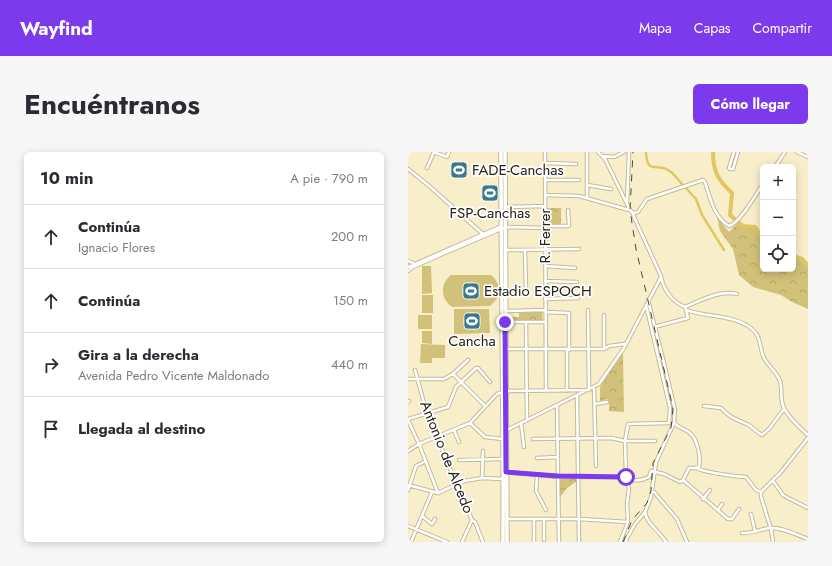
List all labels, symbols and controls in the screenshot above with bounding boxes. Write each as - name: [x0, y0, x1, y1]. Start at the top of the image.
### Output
- text: Wayfind: [20, 15, 93, 42]
- text: Mapa: [639, 18, 672, 38]
- text: Capas: [694, 18, 731, 38]
- text: Compartir: [753, 18, 812, 38]
- text: Encuéntranos: [24, 84, 200, 125]
- button: Cómo llegar: [693, 84, 808, 124]
- place label: FADE-Canchas: [472, 159, 564, 181]
- sports icon: FADE-Canchas: [449, 160, 469, 180]
- map controls: [760, 164, 796, 272]
- button: +: [760, 164, 796, 200]
- text: 10 min: [40, 166, 93, 190]
- text: A pie · 790 m: [290, 169, 368, 188]
- sports icon: FSP-Canchas: [480, 183, 500, 203]
- button: −: [760, 200, 796, 236]
- place label: FSP-Canchas: [450, 202, 530, 224]
- street label: R. Ferrer: [534, 208, 556, 264]
- text: Continúa: [78, 216, 140, 238]
- icon: ahead: [40, 226, 62, 248]
- text: 200 m: [331, 227, 368, 246]
- button: locate: [760, 236, 796, 272]
- text: Ignacio Flores: [78, 238, 155, 257]
- place label: Estadio ESPOCH: [484, 280, 592, 302]
- sports icon: Estadio ESPOCH: [461, 281, 481, 301]
- icon: ahead: [40, 290, 62, 312]
- text: Continúa: [78, 290, 140, 312]
- text: 150 m: [333, 291, 368, 310]
- sports icon: Cancha: [462, 311, 482, 331]
- route end: [496, 313, 514, 331]
- place label: Cancha: [448, 330, 496, 352]
- text: Gira a la derecha: [78, 344, 199, 366]
- icon: right: [40, 354, 62, 376]
- text: 440 m: [331, 355, 368, 374]
- text: Avenida Pedro Vicente Maldonado: [78, 366, 269, 385]
- street label: Antonio de Alcedo: [414, 397, 480, 517]
- icon: arrive: [40, 418, 62, 440]
- text: Llegada al destino: [78, 418, 205, 440]
- route start: [617, 468, 635, 486]

